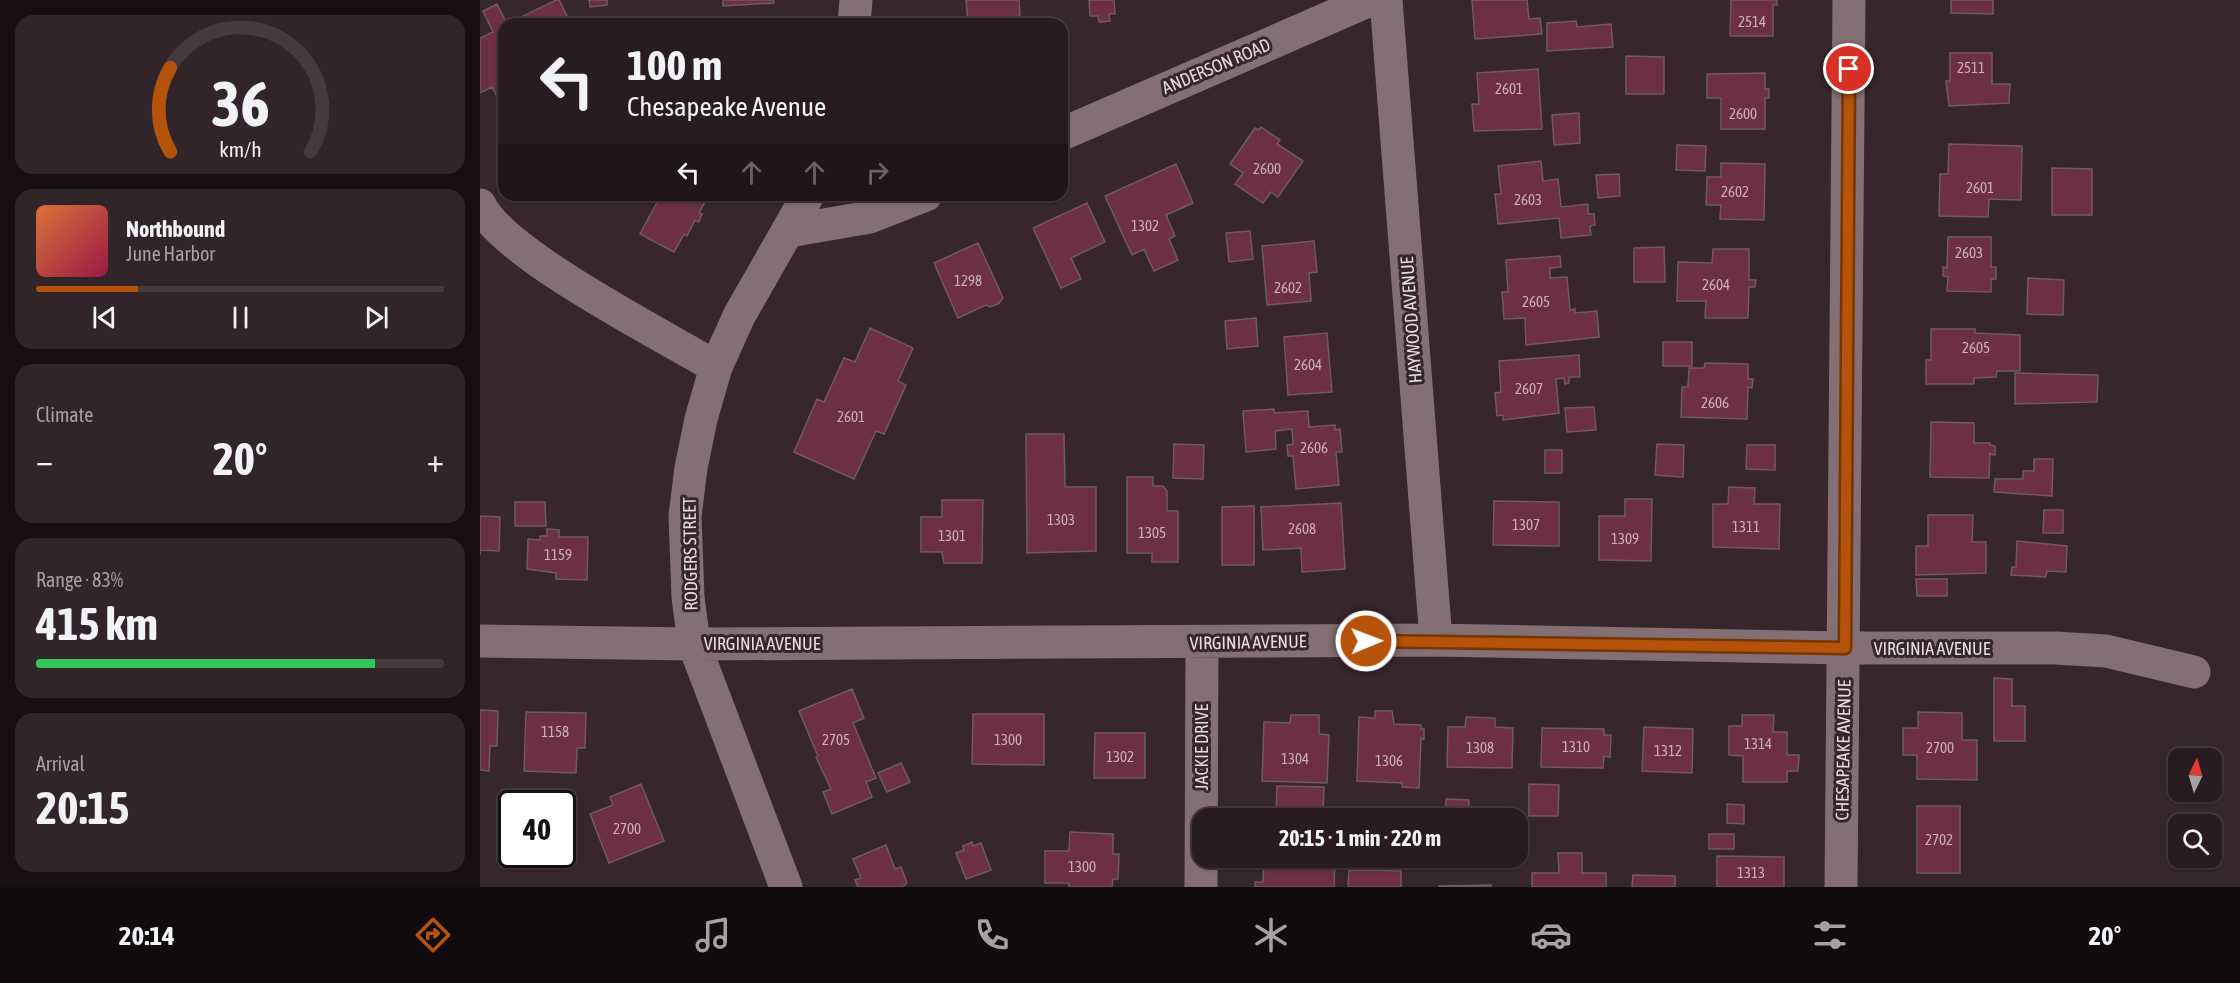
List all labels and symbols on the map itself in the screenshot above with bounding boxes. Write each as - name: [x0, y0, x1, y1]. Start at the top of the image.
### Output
- house number: 2514: [1738, 13, 1766, 30]
- street label: ANDERSON ROAD: [1159, 34, 1273, 98]
- pin: [1823, 43, 1874, 94]
- house number: 2511: [1957, 59, 1985, 76]
- house number: 2601: [1495, 80, 1523, 97]
- house number: 2600: [1729, 105, 1757, 122]
- house number: 2600: [1253, 160, 1281, 177]
- house number: 2601: [1966, 179, 1994, 196]
- house number: 2602: [1721, 183, 1749, 200]
- house number: 2603: [1514, 191, 1542, 208]
- house number: 1302: [1131, 217, 1159, 234]
- house number: 2603: [1955, 244, 1983, 261]
- street label: HAYWOOD AVENUE: [1396, 256, 1426, 384]
- house number: 1298: [954, 272, 982, 289]
- house number: 2604: [1702, 276, 1730, 293]
- house number: 2602: [1274, 279, 1302, 296]
- house number: 2605: [1522, 293, 1550, 310]
- house number: 2605: [1962, 339, 1990, 356]
- house number: 2604: [1294, 356, 1322, 373]
- house number: 2607: [1515, 380, 1543, 397]
- house number: 2606: [1701, 394, 1729, 411]
- house number: 2601: [837, 408, 865, 425]
- house number: 2606: [1300, 439, 1328, 456]
- street label: RODGERS STREET: [679, 497, 701, 611]
- house number: 1303: [1047, 511, 1075, 528]
- house number: 1307: [1512, 516, 1540, 533]
- house number: 1311: [1732, 518, 1760, 535]
- house number: 2608: [1288, 520, 1316, 537]
- house number: 1305: [1138, 524, 1166, 541]
- house number: 1301: [938, 527, 966, 544]
- house number: 1309: [1611, 530, 1639, 547]
- house number: 1159: [544, 546, 572, 563]
- position arrow: [1334, 609, 1398, 673]
- street label: VIRGINIA AVENUE: [1189, 630, 1307, 654]
- street label: VIRGINIA AVENUE: [704, 633, 821, 654]
- street label: VIRGINIA AVENUE: [1874, 638, 1991, 659]
- street label: CHESAPEAKE AVENUE: [1831, 679, 1855, 821]
- street label: JACKIE DRIVE: [1191, 703, 1212, 790]
- house number: 1158: [541, 723, 569, 740]
- house number: 2705: [822, 731, 850, 748]
- house number: 1300: [994, 731, 1022, 748]
- house number: 1314: [1744, 735, 1772, 752]
- house number: 1310: [1562, 738, 1590, 755]
- house number: 1308: [1466, 739, 1494, 756]
- house number: 2700: [1926, 739, 1954, 756]
- house number: 1312: [1654, 742, 1682, 759]
- house number: 1302: [1106, 748, 1134, 765]
- north arrow: [2168, 748, 2222, 802]
- house number: 1304: [1281, 750, 1309, 767]
- house number: 1306: [1375, 752, 1403, 769]
- speed limit sign: 40: [498, 790, 576, 868]
- house number: 2700: [613, 820, 641, 837]
- house number: 2702: [1925, 831, 1953, 848]
- house number: 1300: [1068, 858, 1096, 875]
- house number: 1313: [1737, 864, 1765, 881]

